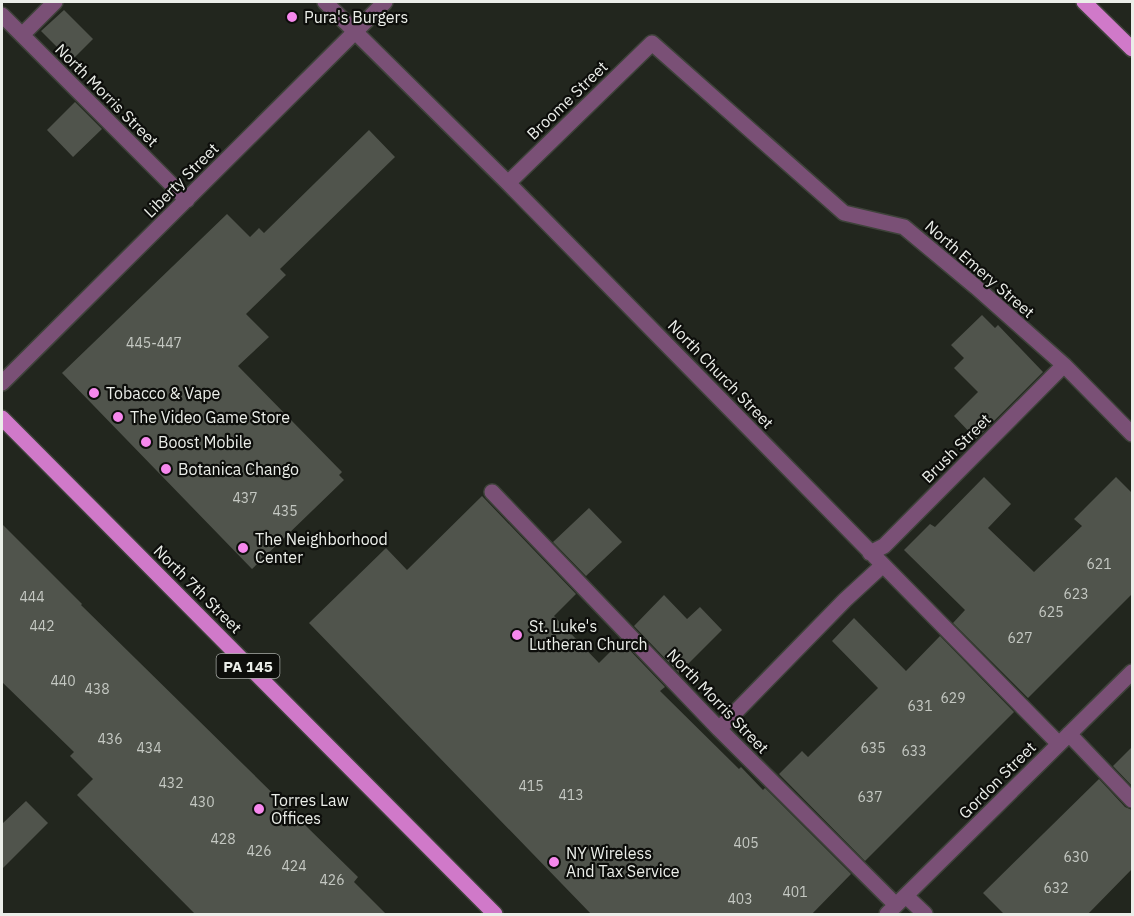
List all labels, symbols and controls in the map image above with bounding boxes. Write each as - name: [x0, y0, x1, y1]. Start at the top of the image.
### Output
- place label: Pura's Burgers: [304, 7, 408, 27]
- marker: Pura's Burgers: [285, 10, 299, 24]
- street label: North Morris Street: [51, 39, 163, 151]
- street label: Broome Street: [522, 56, 612, 144]
- street label: Liberty Street: [140, 139, 222, 221]
- street label: North Emery Street: [921, 216, 1039, 322]
- street label: North Church Street: [664, 315, 778, 433]
- house number: 445-447: [126, 334, 182, 352]
- place label: Tobacco & Vape: [106, 383, 221, 403]
- marker: Tobacco & Vape: [87, 386, 101, 400]
- place label: The Video Game Store: [130, 407, 290, 427]
- street label: Brush Street: [917, 409, 995, 487]
- marker: The Video Game Store: [111, 410, 125, 424]
- place label: Boost Mobile: [158, 432, 252, 452]
- marker: Boost Mobile: [139, 435, 153, 449]
- place label: Botanica Chango: [178, 459, 299, 479]
- marker: Botanica Chango: [159, 462, 173, 476]
- house number: 437: [232, 489, 258, 507]
- house number: 435: [272, 502, 298, 520]
- place label: The Neighborhood Center: [255, 529, 388, 567]
- street label: North 7th Street: [150, 541, 246, 637]
- marker: The Neighborhood Center: [236, 541, 250, 555]
- house number: 621: [1086, 555, 1112, 573]
- house number: 623: [1063, 585, 1089, 603]
- house number: 444: [19, 588, 45, 606]
- house number: 625: [1038, 603, 1064, 621]
- place label: St. Luke's Lutheran Church: [529, 616, 648, 654]
- house number: 442: [29, 617, 55, 635]
- marker: St. Luke's Lutheran Church: [510, 628, 524, 642]
- house number: 627: [1007, 629, 1033, 647]
- street label: North Morris Street: [663, 644, 773, 758]
- road number: PA 145: [216, 654, 280, 678]
- house number: 440: [50, 672, 76, 690]
- house number: 438: [84, 680, 110, 698]
- house number: 629: [940, 689, 966, 707]
- house number: 631: [907, 697, 933, 715]
- house number: 436: [97, 730, 123, 748]
- street label: Gordon Street: [954, 737, 1040, 823]
- house number: 434: [136, 739, 162, 757]
- house number: 635: [860, 739, 886, 757]
- house number: 633: [901, 742, 927, 760]
- house number: 432: [158, 774, 184, 792]
- house number: 415: [518, 777, 544, 795]
- house number: 413: [558, 786, 584, 804]
- house number: 637: [857, 788, 883, 806]
- place label: Torres Law Offices: [271, 790, 349, 828]
- house number: 430: [189, 793, 215, 811]
- marker: Torres Law Offices: [252, 802, 266, 816]
- house number: 428: [210, 830, 236, 848]
- house number: 405: [733, 834, 759, 852]
- house number: 426: [246, 842, 272, 860]
- place label: NY Wireless And Tax Service: [566, 843, 680, 881]
- house number: 630: [1063, 848, 1089, 866]
- marker: NY Wireless And Tax Service: [547, 855, 561, 869]
- house number: 424: [281, 857, 307, 875]
- house number: 426: [319, 871, 345, 889]
- house number: 632: [1043, 879, 1069, 897]
- house number: 401: [782, 883, 808, 901]
- house number: 403: [727, 890, 753, 908]

